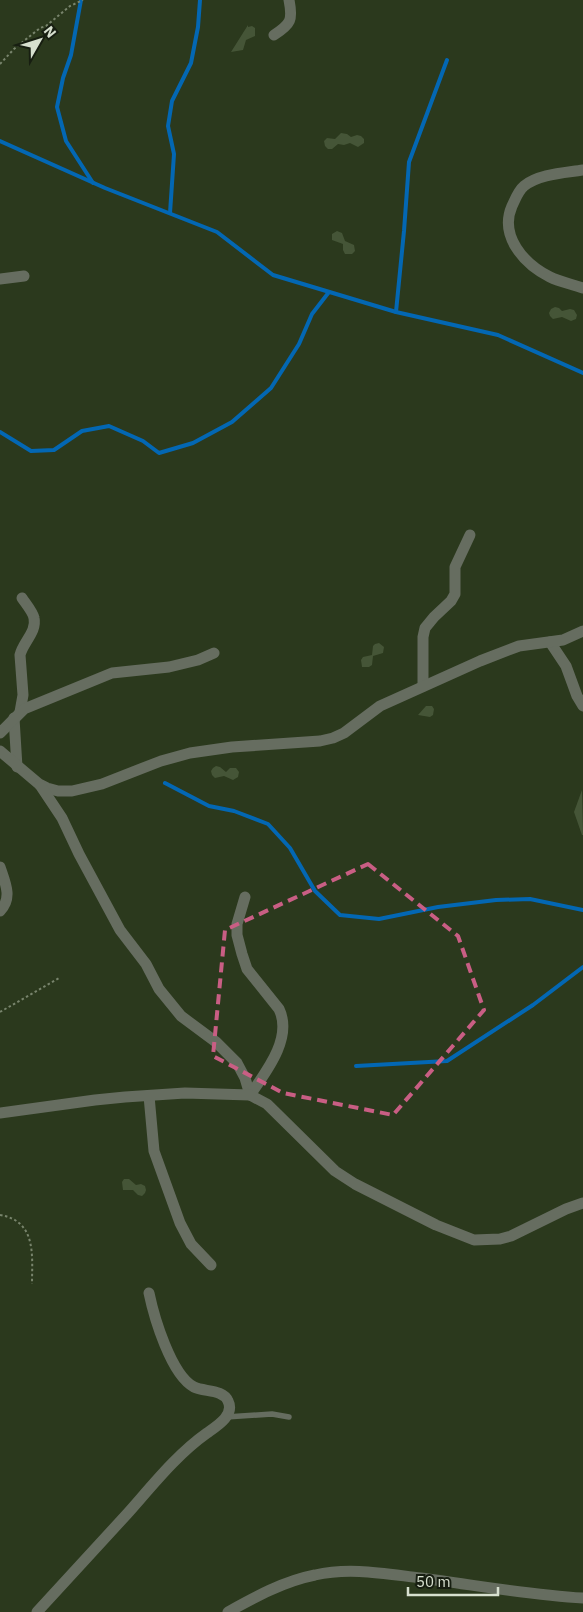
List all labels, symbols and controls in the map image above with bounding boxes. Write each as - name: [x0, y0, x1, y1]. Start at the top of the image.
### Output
- north arrow: [15, 15, 65, 65]
- text: N: [40, 22, 60, 41]
- scale bar: [408, 1564, 498, 1596]
- text: 50 m: [416, 1572, 451, 1591]

